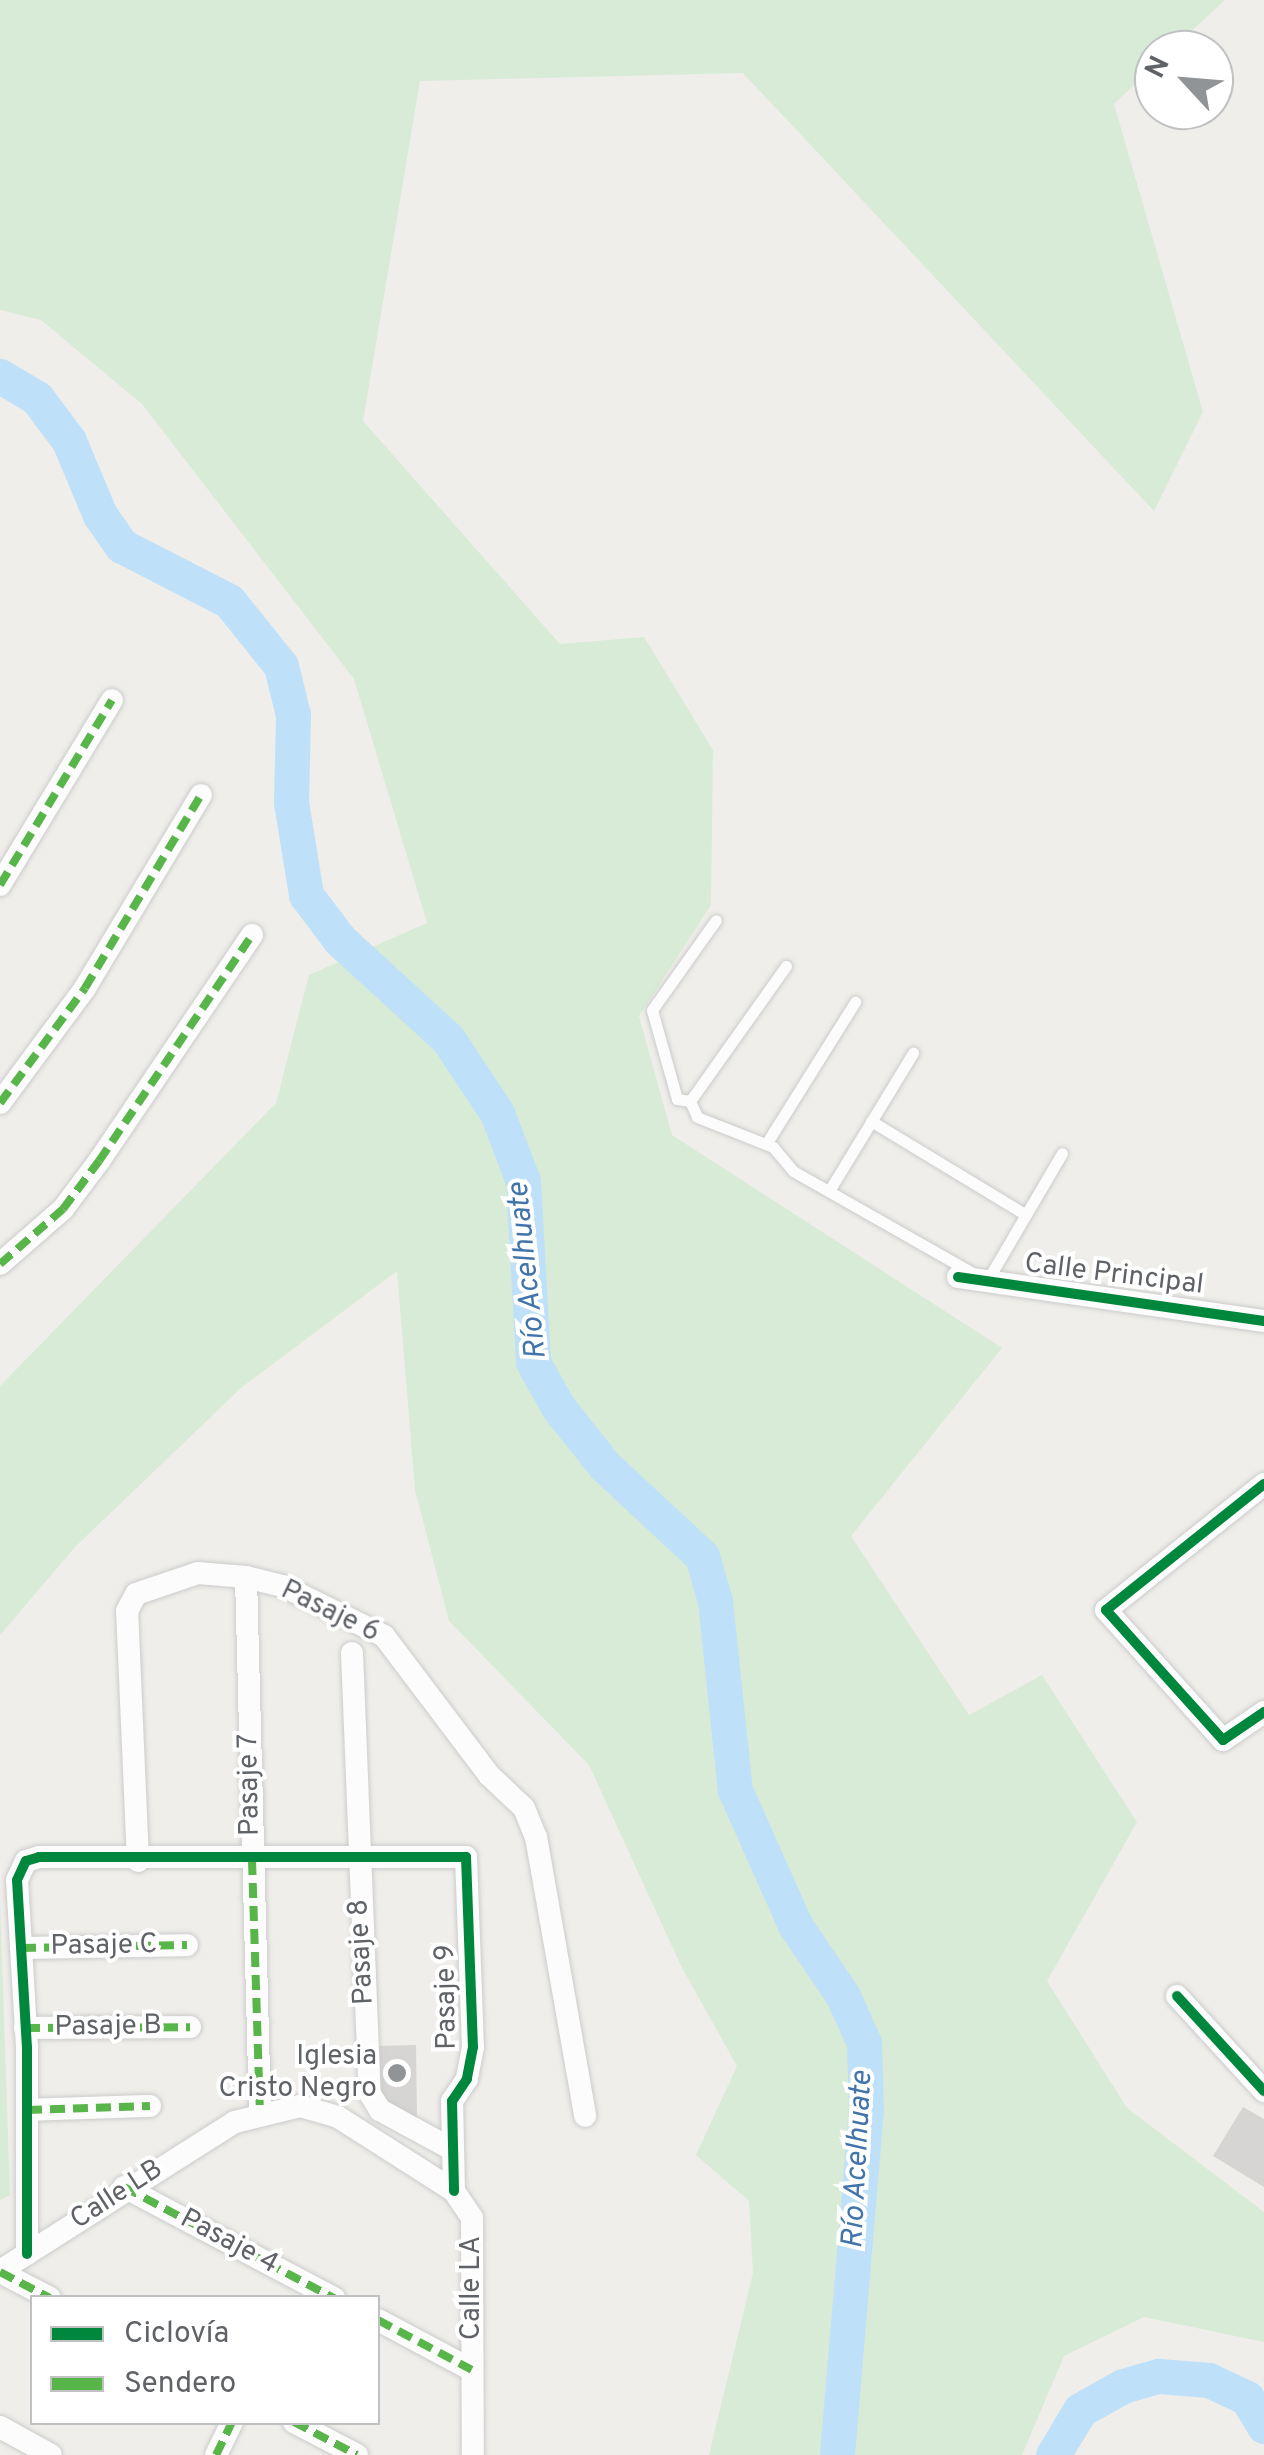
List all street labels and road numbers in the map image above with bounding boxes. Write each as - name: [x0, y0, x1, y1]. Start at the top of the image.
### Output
- street label: Calle Principal: [1023, 1247, 1205, 1303]
- street label: Pasaje 6: [275, 1574, 385, 1650]
- street label: Pasaje 7: [232, 1733, 268, 1837]
- street label: Pasaje 8: [342, 1898, 382, 2006]
- street label: Pasaje C: [50, 1928, 158, 1964]
- street label: Pasaje 9: [429, 1944, 465, 2050]
- street label: Pasaje B: [54, 2009, 162, 2045]
- street label: Calle LB: [65, 2153, 169, 2237]
- street label: Pasaje 4: [174, 2202, 284, 2282]
- street label: Calle LA: [455, 2236, 489, 2340]

